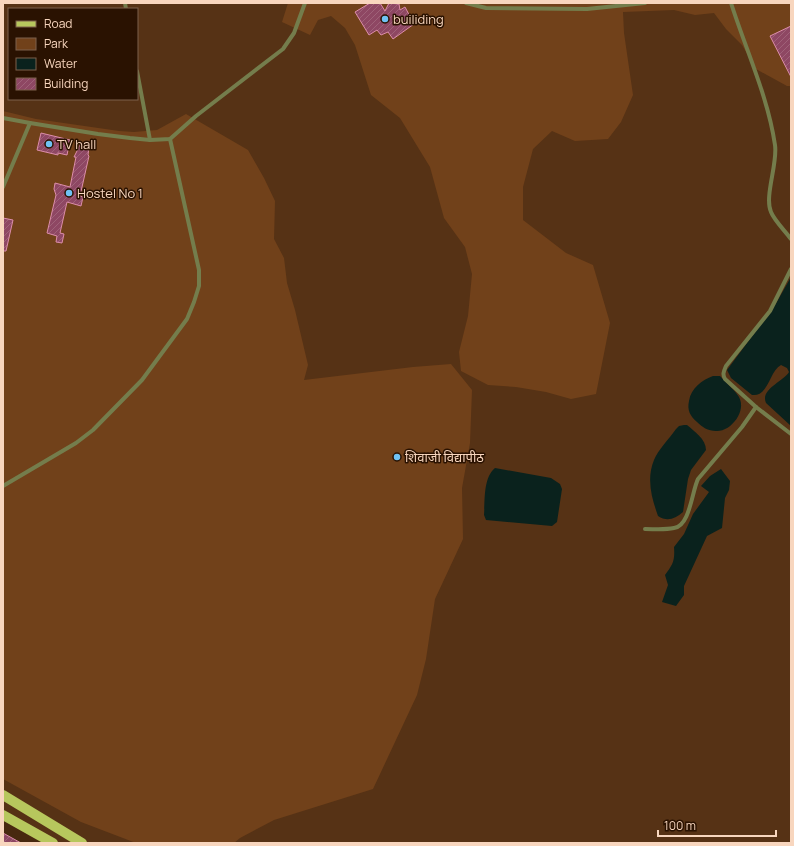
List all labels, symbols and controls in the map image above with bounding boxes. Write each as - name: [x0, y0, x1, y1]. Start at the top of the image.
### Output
- legend: [8, 8, 138, 100]
- place label: builiding: [393, 10, 444, 28]
- marker: builiding: [380, 14, 390, 24]
- text: Road: [44, 15, 72, 32]
- text: Park: [44, 35, 69, 52]
- text: Water: [44, 55, 78, 72]
- text: Building: [44, 75, 88, 92]
- place label: TV hall: [57, 135, 96, 153]
- marker: TV hall: [44, 139, 54, 149]
- place label: Hostel No 1: [77, 184, 143, 202]
- marker: Hostel No 1: [64, 188, 74, 198]
- place label: शिवाजी विद्यापीठ: [405, 448, 484, 466]
- marker: शिवाजी विद्यापीठ: [392, 452, 402, 462]
- scale bar: [658, 812, 776, 838]
- text: 100 m: [664, 817, 696, 834]

